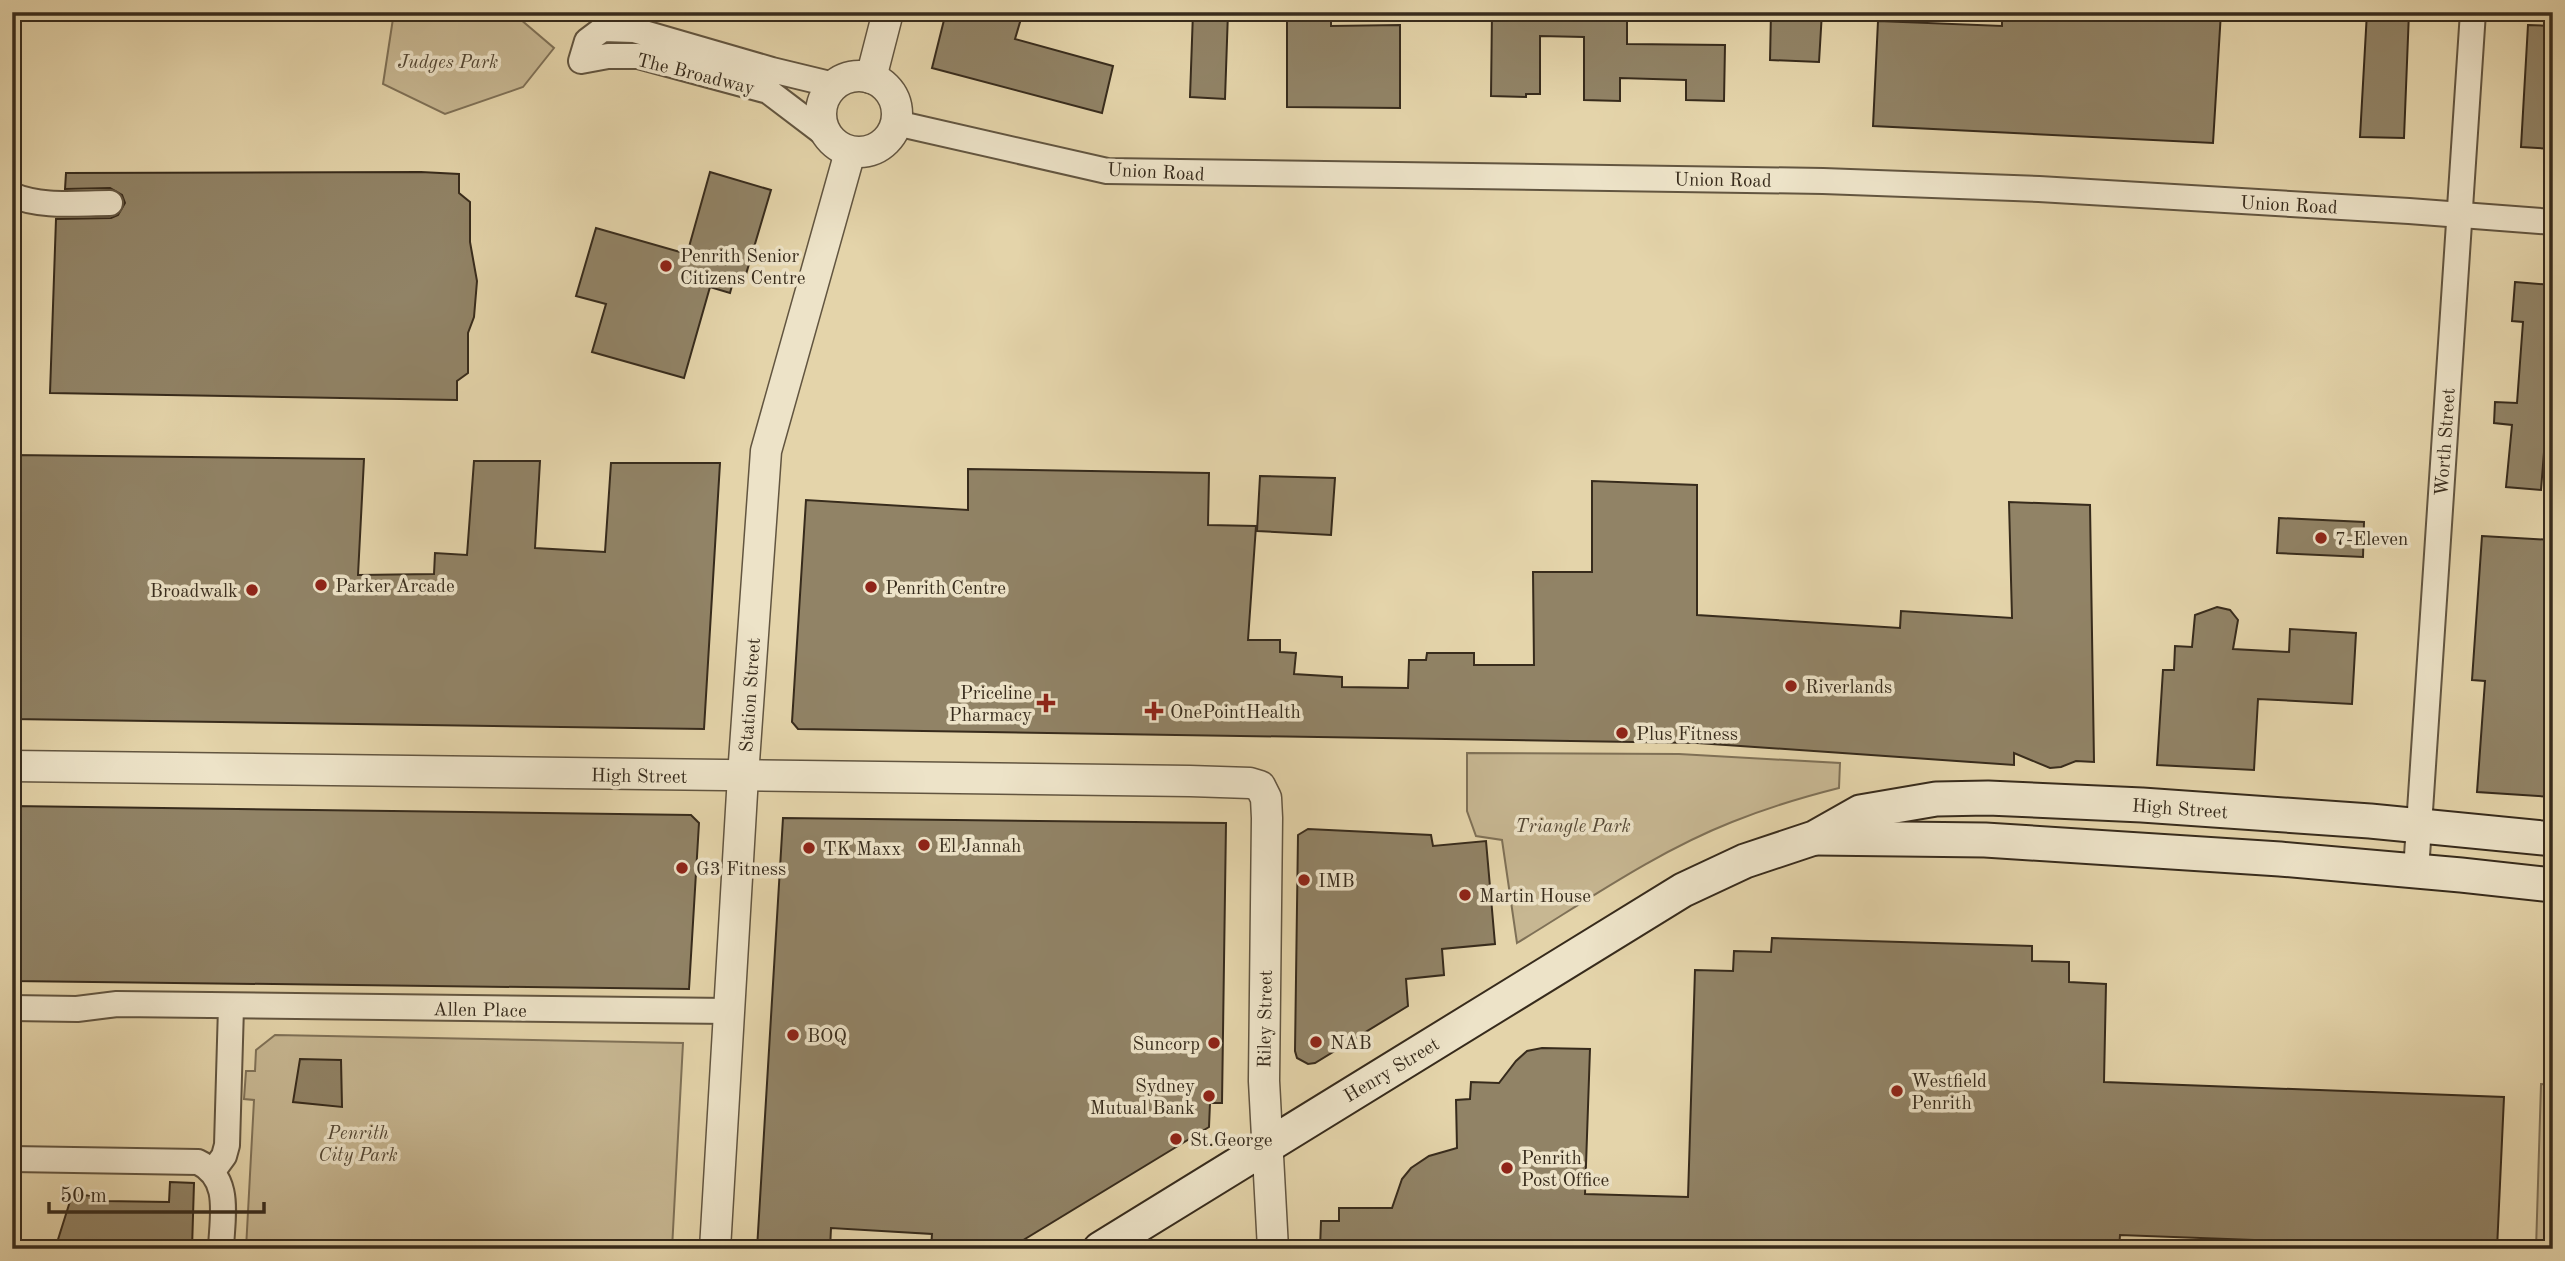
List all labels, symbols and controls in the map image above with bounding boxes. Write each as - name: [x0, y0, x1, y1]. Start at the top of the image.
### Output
- street label: The Broadway: [634, 52, 756, 99]
- park label: Judges Park: [398, 54, 498, 73]
- street label: Union Road: [1107, 161, 1205, 186]
- street label: Union Road: [1674, 171, 1772, 192]
- street label: Union Road: [2240, 194, 2338, 219]
- place label: Penrith Senior Citizens Centre: [680, 248, 805, 289]
- marker: Penrith Senior Citizens Centre: [658, 258, 674, 274]
- street label: Worth Street: [2433, 387, 2460, 497]
- marker: 7-Eleven: [2313, 530, 2329, 546]
- place label: 7-Eleven: [2335, 531, 2408, 550]
- marker: Parker Arcade: [313, 577, 329, 593]
- place label: Parker Arcade: [335, 578, 455, 597]
- marker: Penrith Centre: [863, 579, 879, 595]
- place label: Penrith Centre: [885, 580, 1006, 599]
- marker: Broadwalk: [244, 582, 260, 598]
- place label: Broadwalk: [150, 583, 238, 602]
- street label: Station Street: [738, 637, 765, 753]
- marker: Riverlands: [1783, 678, 1799, 694]
- place label: Riverlands: [1805, 679, 1892, 698]
- place label: Priceline Pharmacy: [949, 685, 1032, 726]
- marker: Priceline Pharmacy: [1038, 695, 1054, 711]
- marker: OnePointHealth: [1144, 701, 1164, 721]
- place label: OnePointHealth: [1170, 704, 1301, 723]
- marker: Plus Fitness: [1614, 725, 1630, 741]
- place label: Plus Fitness: [1636, 726, 1738, 745]
- street label: High Street: [591, 767, 687, 788]
- street label: High Street: [2131, 798, 2229, 823]
- park label: Triangle Park: [1515, 818, 1631, 837]
- marker: El Jannah: [916, 837, 932, 853]
- place label: El Jannah: [938, 838, 1021, 857]
- marker: TK Maxx: [801, 840, 817, 856]
- place label: TK Maxx: [823, 841, 901, 860]
- marker: G3 Fitness: [674, 860, 690, 876]
- place label: G3 Fitness: [696, 861, 786, 880]
- marker: IMB: [1296, 872, 1312, 888]
- place label: IMB: [1318, 873, 1355, 892]
- marker: Martin House: [1457, 887, 1473, 903]
- place label: Martin House: [1479, 888, 1591, 907]
- street label: Riley Street: [1256, 970, 1277, 1068]
- street label: Allen Place: [433, 1001, 527, 1022]
- marker: BOQ: [785, 1027, 801, 1043]
- place label: BOQ: [807, 1028, 847, 1047]
- marker: NAB: [1308, 1034, 1324, 1050]
- marker: Suncorp: [1206, 1035, 1222, 1051]
- place label: NAB: [1330, 1035, 1372, 1054]
- street label: Henry Street: [1341, 1035, 1443, 1107]
- place label: Suncorp: [1132, 1036, 1200, 1055]
- place label: Westfield Penrith: [1911, 1073, 1987, 1114]
- place label: Sydney Mutual Bank: [1090, 1078, 1195, 1119]
- marker: Westfield Penrith: [1889, 1083, 1905, 1099]
- marker: Sydney Mutual Bank: [1201, 1088, 1217, 1104]
- park label: Penrith City Park: [318, 1125, 398, 1166]
- marker: St.George: [1168, 1131, 1184, 1147]
- place label: St.George: [1190, 1132, 1272, 1151]
- place label: Penrith Post Office: [1521, 1150, 1609, 1191]
- marker: Penrith Post Office: [1499, 1160, 1515, 1176]
- scale bar: [49, 1170, 264, 1214]
- text: 50 m: [60, 1186, 107, 1207]

